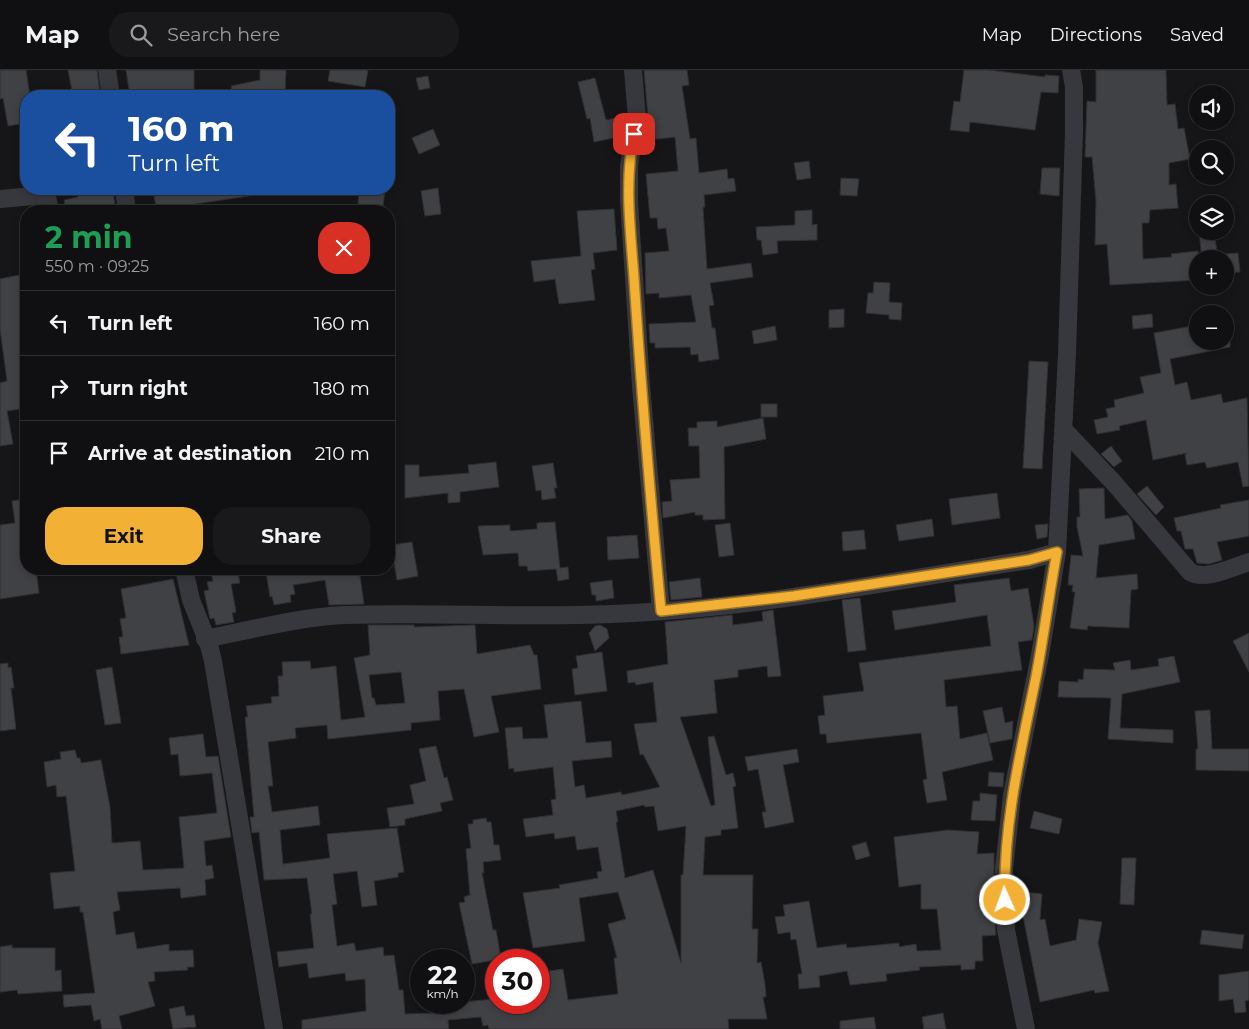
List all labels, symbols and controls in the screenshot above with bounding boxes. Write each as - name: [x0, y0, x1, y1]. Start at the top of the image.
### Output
- search box: [109, 12, 459, 57]
- text: Map: [25, 20, 79, 49]
- icon: search: [127, 21, 155, 49]
- text: Search here: [167, 23, 280, 46]
- text: Map: [982, 24, 1022, 46]
- text: Directions: [1050, 24, 1142, 46]
- text: Saved: [1170, 24, 1224, 46]
- map controls: [1189, 85, 1234, 350]
- button: sound: [1189, 85, 1234, 130]
- text: 160 m: [128, 107, 234, 150]
- icon: left: [45, 110, 110, 175]
- pin: [613, 113, 655, 155]
- icon: arrive: [620, 120, 648, 148]
- button: search: [1189, 140, 1234, 185]
- text: Turn left: [128, 150, 220, 177]
- button: layers: [1189, 195, 1234, 240]
- text: 2 min: [45, 219, 132, 256]
- button: close: [318, 222, 370, 274]
- button: +: [1189, 250, 1234, 295]
- text: 550 m · 09:25: [45, 257, 149, 276]
- button: −: [1189, 305, 1234, 350]
- icon: left: [45, 309, 73, 337]
- text: Turn left: [88, 312, 173, 335]
- text: 160 m: [314, 312, 370, 335]
- icon: right: [45, 374, 73, 402]
- text: Turn right: [88, 377, 188, 400]
- text: 180 m: [313, 377, 370, 400]
- icon: arrive: [45, 439, 73, 467]
- text: Arrive at destination: [88, 442, 292, 465]
- text: 210 m: [315, 442, 370, 465]
- button: Exit: [45, 507, 203, 565]
- button: Share: [213, 507, 370, 565]
- position arrow: [978, 873, 1030, 925]
- speed limit sign: 30: [485, 949, 550, 1014]
- text: 22: [428, 960, 457, 990]
- text: km/h: [426, 986, 459, 1001]

